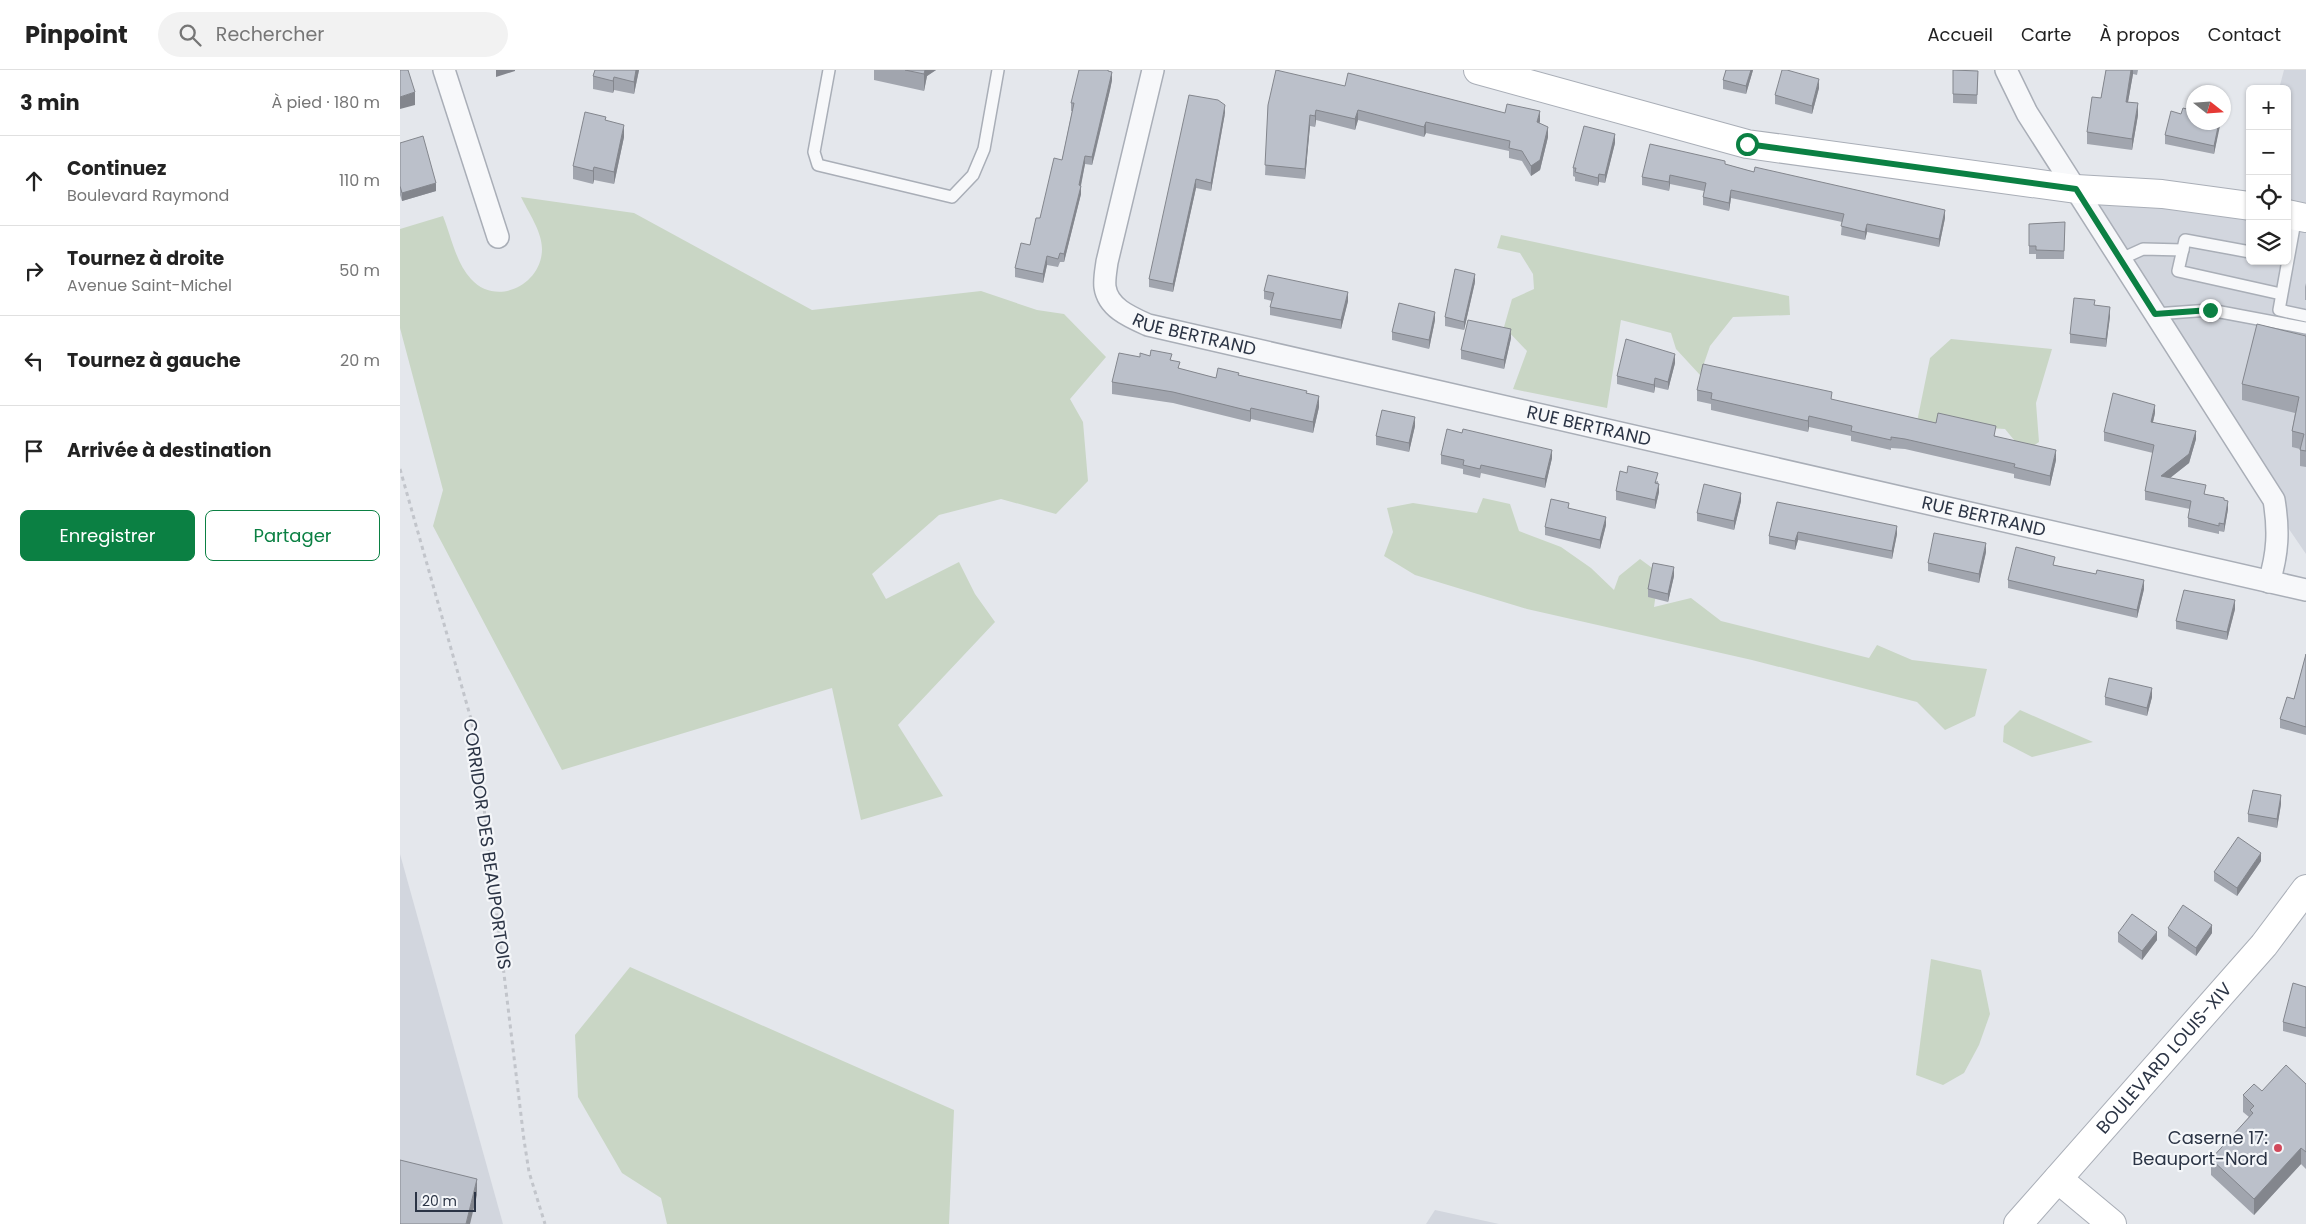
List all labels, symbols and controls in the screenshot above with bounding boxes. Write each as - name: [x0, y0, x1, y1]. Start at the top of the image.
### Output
- search box: [158, 12, 508, 57]
- text: Pinpoint: [25, 18, 128, 51]
- icon: search: [176, 21, 204, 49]
- text: Rechercher: [216, 21, 324, 48]
- text: Accueil: [1927, 22, 1993, 47]
- text: Carte: [2021, 22, 2071, 47]
- text: À propos: [2099, 22, 2180, 47]
- text: Contact: [2208, 22, 2281, 47]
- north arrow: [2186, 85, 2231, 130]
- map controls: [2246, 85, 2291, 265]
- button: +: [2246, 85, 2291, 130]
- text: 3 min: [20, 88, 80, 117]
- text: À pied · 180 m: [272, 91, 380, 114]
- button: −: [2246, 130, 2291, 175]
- route start: [1736, 133, 1759, 156]
- text: Continuez: [67, 155, 166, 182]
- icon: ahead: [20, 167, 48, 195]
- text: 110 m: [339, 169, 380, 192]
- button: locate: [2246, 175, 2291, 220]
- text: Boulevard Raymond: [67, 184, 229, 207]
- button: layers: [2246, 220, 2291, 265]
- text: Tournez à droite: [67, 245, 224, 272]
- icon: right: [20, 257, 48, 285]
- text: 50 m: [339, 259, 380, 282]
- text: Avenue Saint-Michel: [67, 274, 232, 297]
- route end: [2199, 299, 2222, 322]
- street label: RUE BERTRAND: [1128, 307, 1259, 361]
- icon: left: [20, 347, 48, 375]
- text: Tournez à gauche: [67, 347, 241, 374]
- text: 20 m: [340, 349, 380, 372]
- street label: RUE BERTRAND: [1525, 399, 1654, 452]
- icon: arrive: [20, 437, 48, 465]
- text: Arrivée à destination: [67, 437, 272, 464]
- street label: RUE BERTRAND: [1919, 489, 2048, 542]
- button: Enregistrer: [20, 510, 195, 561]
- button: Partager: [205, 510, 380, 561]
- street label: CORRIDOR DES BEAUPORTOIS: [457, 717, 517, 971]
- street label: BOULEVARD LOUIS-XIV: [2090, 977, 2237, 1139]
- place label: Caserne 17: Beauport-Nord: [2132, 1125, 2268, 1171]
- marker: Caserne 17: Beauport-Nord: [2272, 1142, 2284, 1154]
- scale bar: [415, 1189, 476, 1212]
- text: 20 m: [422, 1191, 457, 1211]

